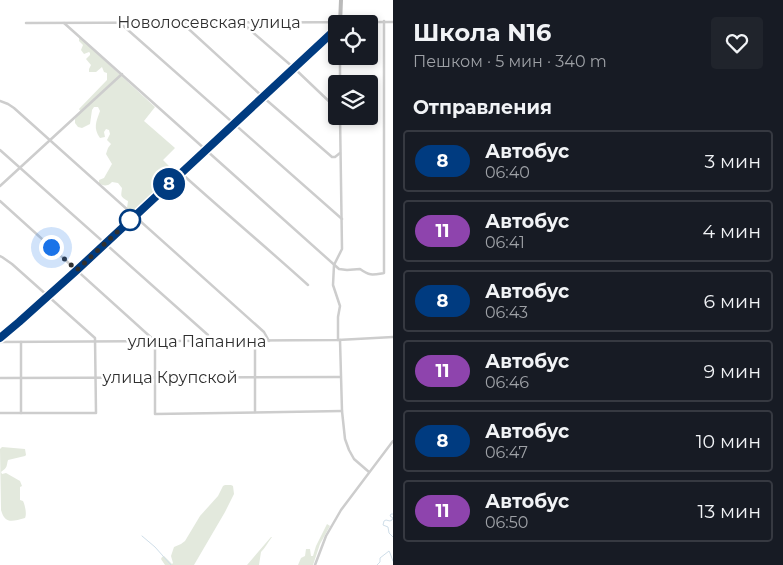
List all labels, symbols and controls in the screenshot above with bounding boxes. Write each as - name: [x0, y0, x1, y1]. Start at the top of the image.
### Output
- street label: Новолосевская улица: [117, 13, 301, 32]
- map controls: [328, 15, 378, 125]
- button: locate: [328, 15, 378, 65]
- button: heart: [711, 17, 763, 69]
- text: Школа N16: [413, 18, 551, 47]
- text: Пешком · 5 мин · 340 m: [413, 52, 607, 71]
- button: layers: [328, 75, 378, 125]
- text: Отправления: [413, 96, 552, 119]
- text: Автобус: [485, 140, 569, 163]
- text: 8: [437, 150, 448, 172]
- text: 3 мин: [704, 150, 761, 173]
- text: 06:40: [485, 163, 530, 182]
- line badge: 8: [153, 168, 185, 200]
- text: 8: [163, 173, 175, 195]
- unlabelled marker: [119, 209, 141, 231]
- text: Автобус: [485, 210, 569, 233]
- text: 11: [435, 220, 450, 242]
- text: 4 мин: [703, 220, 761, 243]
- text: 06:41: [485, 233, 525, 252]
- your location: [39, 235, 64, 260]
- text: Автобус: [485, 280, 569, 303]
- text: 8: [437, 290, 448, 312]
- text: 6 мин: [704, 290, 761, 313]
- text: 06:43: [485, 303, 528, 322]
- street label: улица Папанина: [127, 332, 266, 351]
- text: Автобус: [485, 350, 569, 373]
- text: 11: [435, 360, 450, 382]
- text: 9 мин: [704, 360, 761, 383]
- street label: улица Крупской: [102, 368, 237, 387]
- text: 06:46: [485, 373, 529, 392]
- text: Автобус: [485, 420, 569, 443]
- text: 8: [437, 430, 448, 452]
- text: 10 мин: [696, 430, 761, 453]
- text: 06:47: [485, 443, 528, 462]
- text: Автобус: [485, 490, 569, 513]
- text: 11: [435, 500, 450, 522]
- text: 13 мин: [698, 500, 761, 523]
- text: 06:50: [485, 513, 528, 532]

